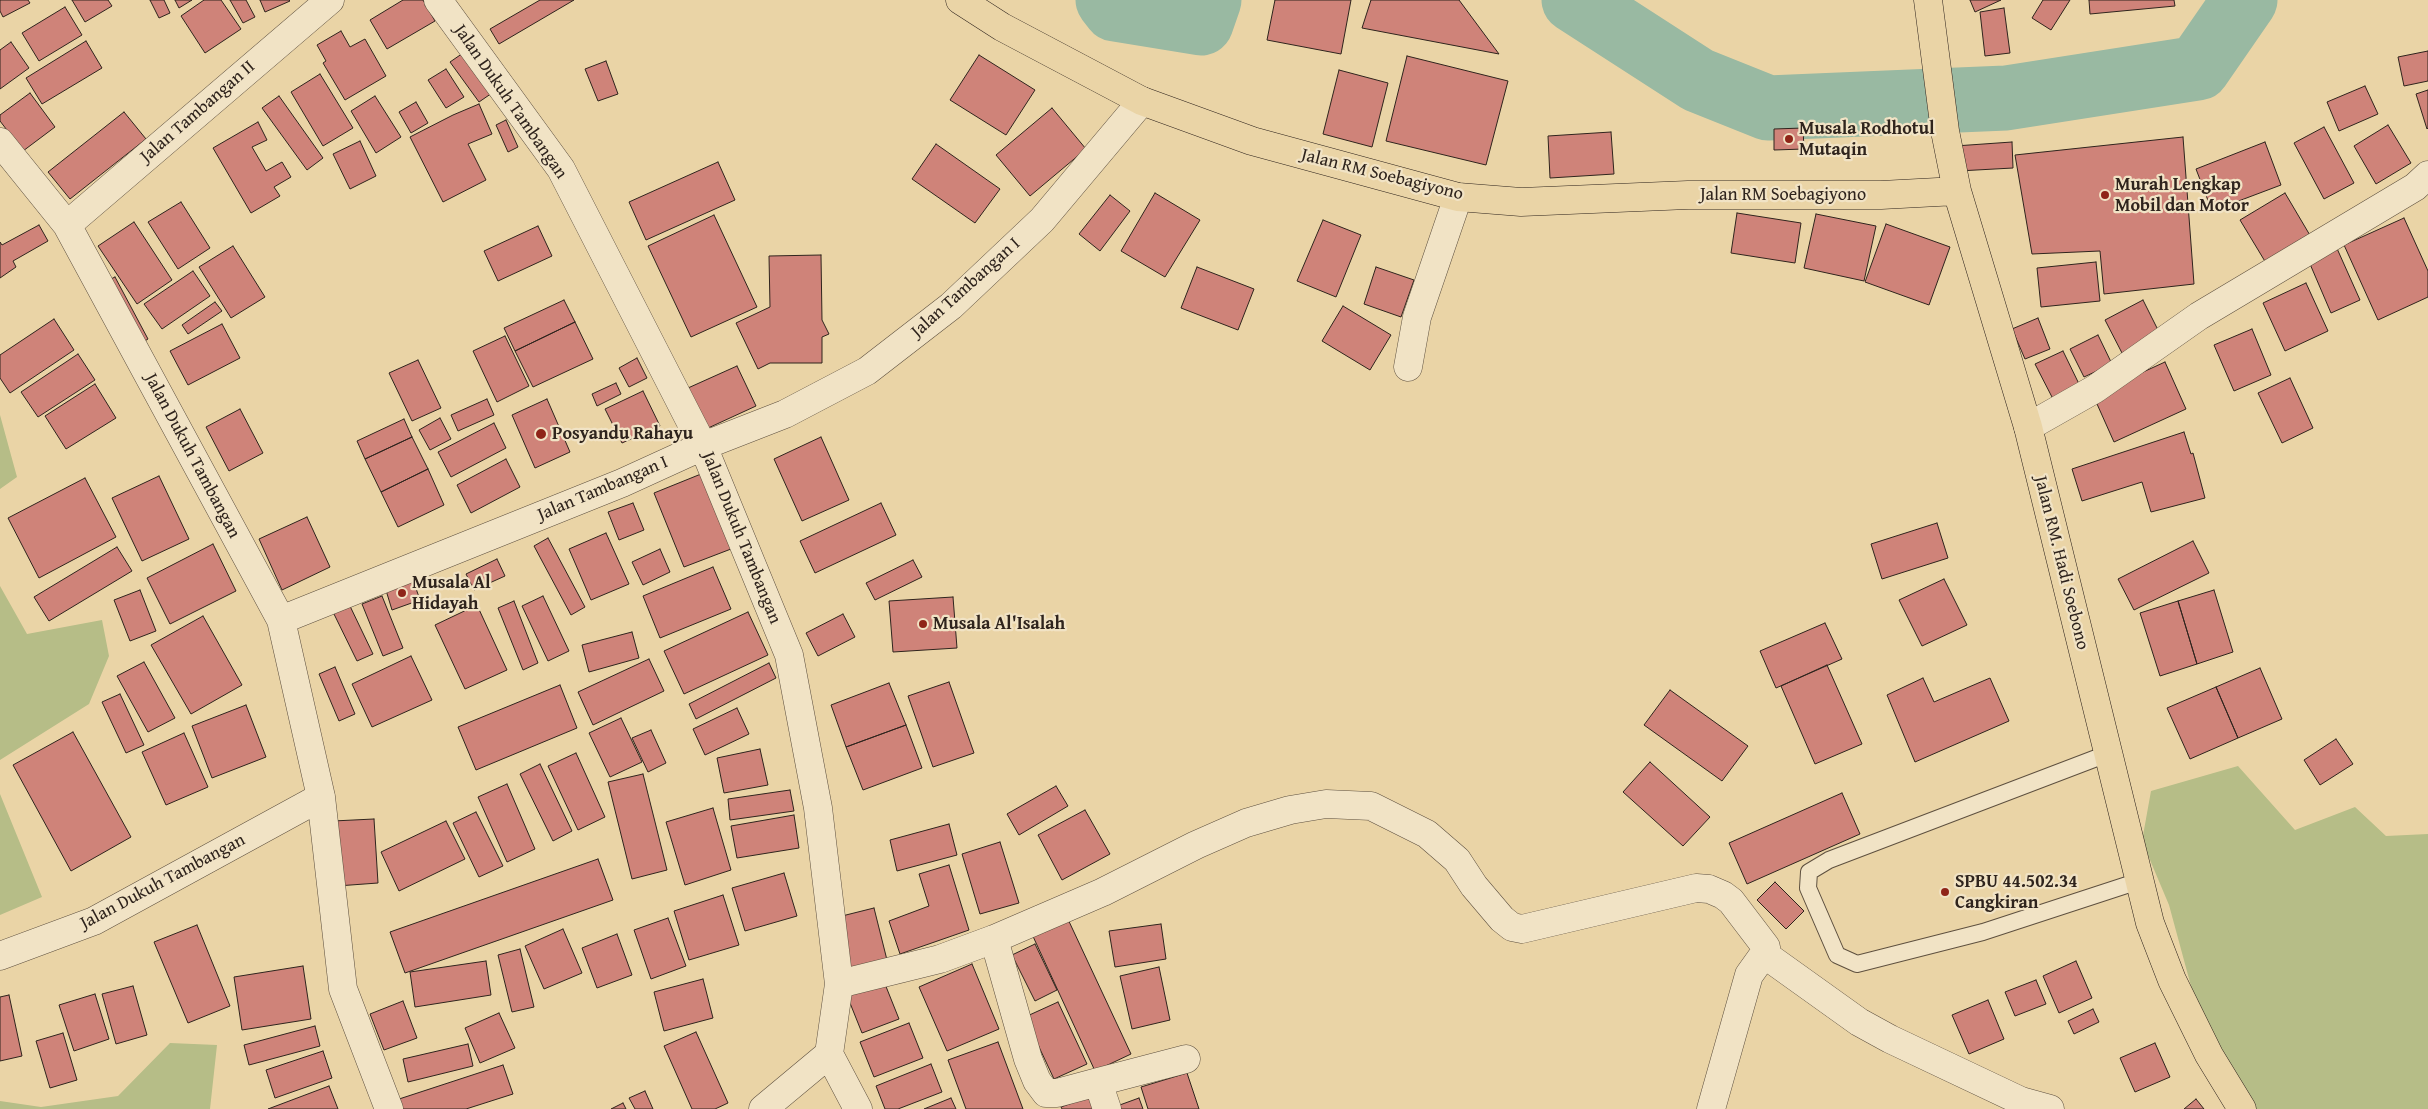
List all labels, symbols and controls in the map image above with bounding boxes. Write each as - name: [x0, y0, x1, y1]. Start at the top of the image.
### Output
- street label: Jalan Dukuh Tambangan: [449, 21, 571, 183]
- street label: Jalan Tambangan II: [136, 56, 260, 168]
- place label: Musala Rodhotul Mutaqin: [1799, 118, 1935, 160]
- marker: Musala Rodhotul Mutaqin: [1783, 133, 1795, 145]
- street label: Jalan RM Soebagiyono: [1299, 144, 1465, 206]
- place label: Murah Lengkap Mobil dan Motor: [2115, 174, 2249, 216]
- street label: Jalan RM Soebagiyono: [1700, 184, 1866, 206]
- marker: Murah Lengkap Mobil dan Motor: [2099, 189, 2111, 201]
- street label: Jalan Tambangan I: [907, 233, 1025, 343]
- street label: Jalan Dukuh Tambangan: [139, 370, 245, 542]
- place label: Posyandu Rahayu: [552, 423, 693, 445]
- marker: Posyandu Rahayu: [534, 427, 548, 441]
- street label: Jalan Dukuh Tambangan: [697, 449, 785, 627]
- street label: Jalan Tambangan I: [535, 452, 671, 526]
- street label: Jalan RM. Hadi Soebono: [2029, 474, 2093, 652]
- place label: Musala Al Hidayah: [412, 572, 491, 614]
- marker: Musala Al Hidayah: [396, 587, 408, 599]
- place label: Musala Al'Isalah: [933, 613, 1065, 635]
- marker: Musala Al'Isalah: [917, 618, 929, 630]
- street label: Jalan Dukuh Tambangan: [77, 829, 249, 935]
- place label: SPBU 44.502.34 Cangkiran: [1955, 871, 2078, 914]
- marker: SPBU 44.502.34 Cangkiran: [1939, 886, 1951, 898]

